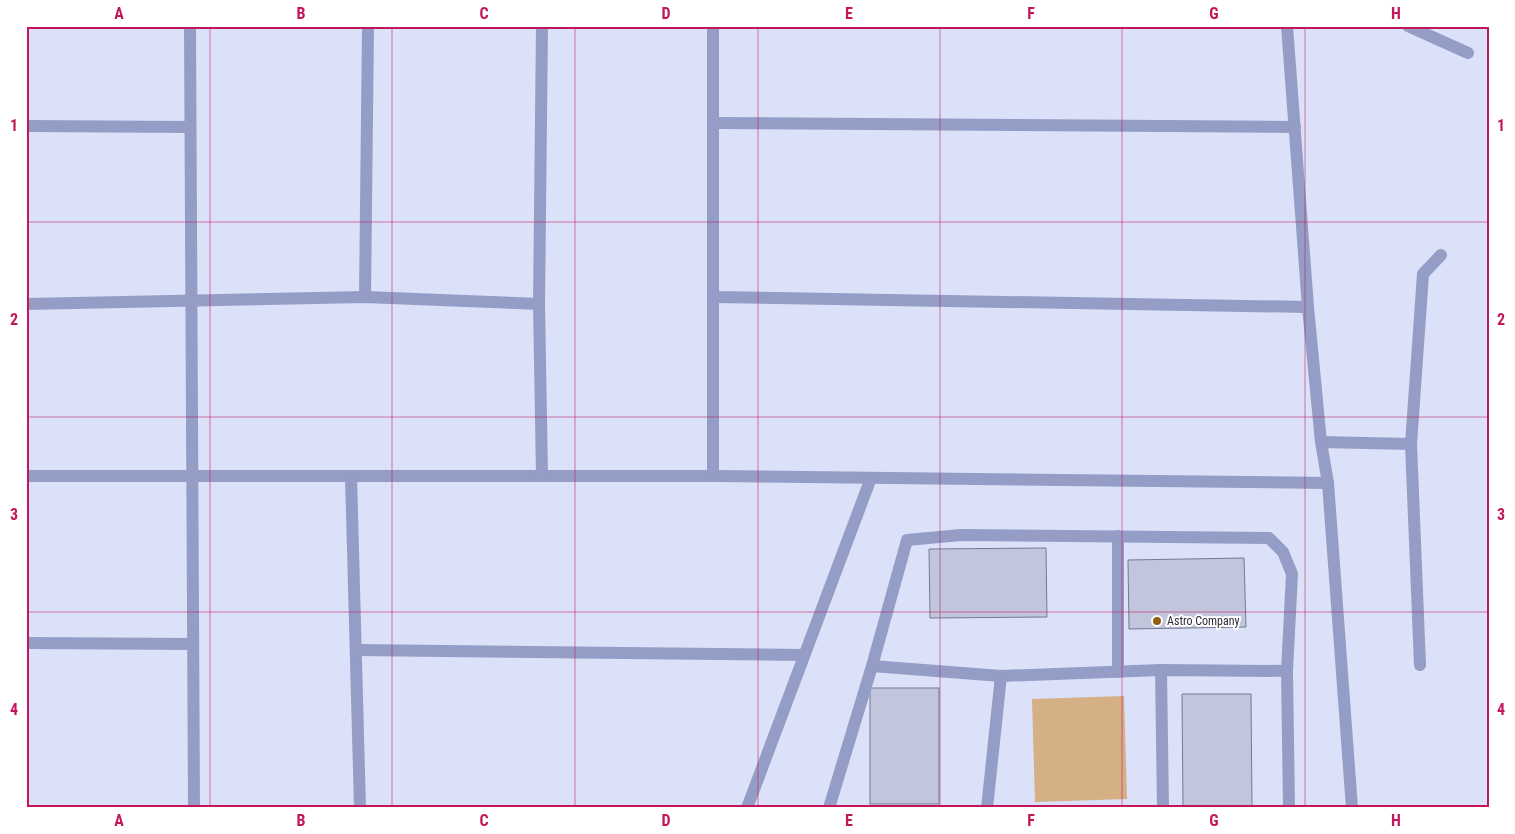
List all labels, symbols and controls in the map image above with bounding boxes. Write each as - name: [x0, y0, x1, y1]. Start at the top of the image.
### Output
- text: A: [114, 4, 124, 23]
- text: B: [297, 4, 306, 23]
- text: C: [479, 4, 489, 23]
- text: D: [661, 4, 671, 23]
- text: E: [845, 4, 853, 23]
- text: F: [1027, 4, 1035, 23]
- text: G: [1209, 4, 1219, 23]
- text: H: [1391, 4, 1401, 23]
- text: 1: [10, 116, 18, 135]
- text: 1: [1497, 116, 1505, 135]
- text: 2: [10, 310, 18, 329]
- text: 2: [1497, 310, 1505, 329]
- text: 3: [10, 505, 18, 524]
- text: 3: [1497, 505, 1505, 524]
- place label: Astro Company: [1167, 614, 1240, 628]
- marker: Astro Company: [1151, 615, 1163, 627]
- text: 4: [10, 700, 18, 719]
- text: 4: [1497, 700, 1505, 719]
- text: A: [114, 811, 124, 830]
- text: B: [297, 811, 306, 830]
- text: C: [479, 811, 489, 830]
- text: D: [661, 811, 671, 830]
- text: E: [845, 811, 853, 830]
- text: F: [1027, 811, 1035, 830]
- text: G: [1209, 811, 1219, 830]
- text: H: [1391, 811, 1401, 830]

